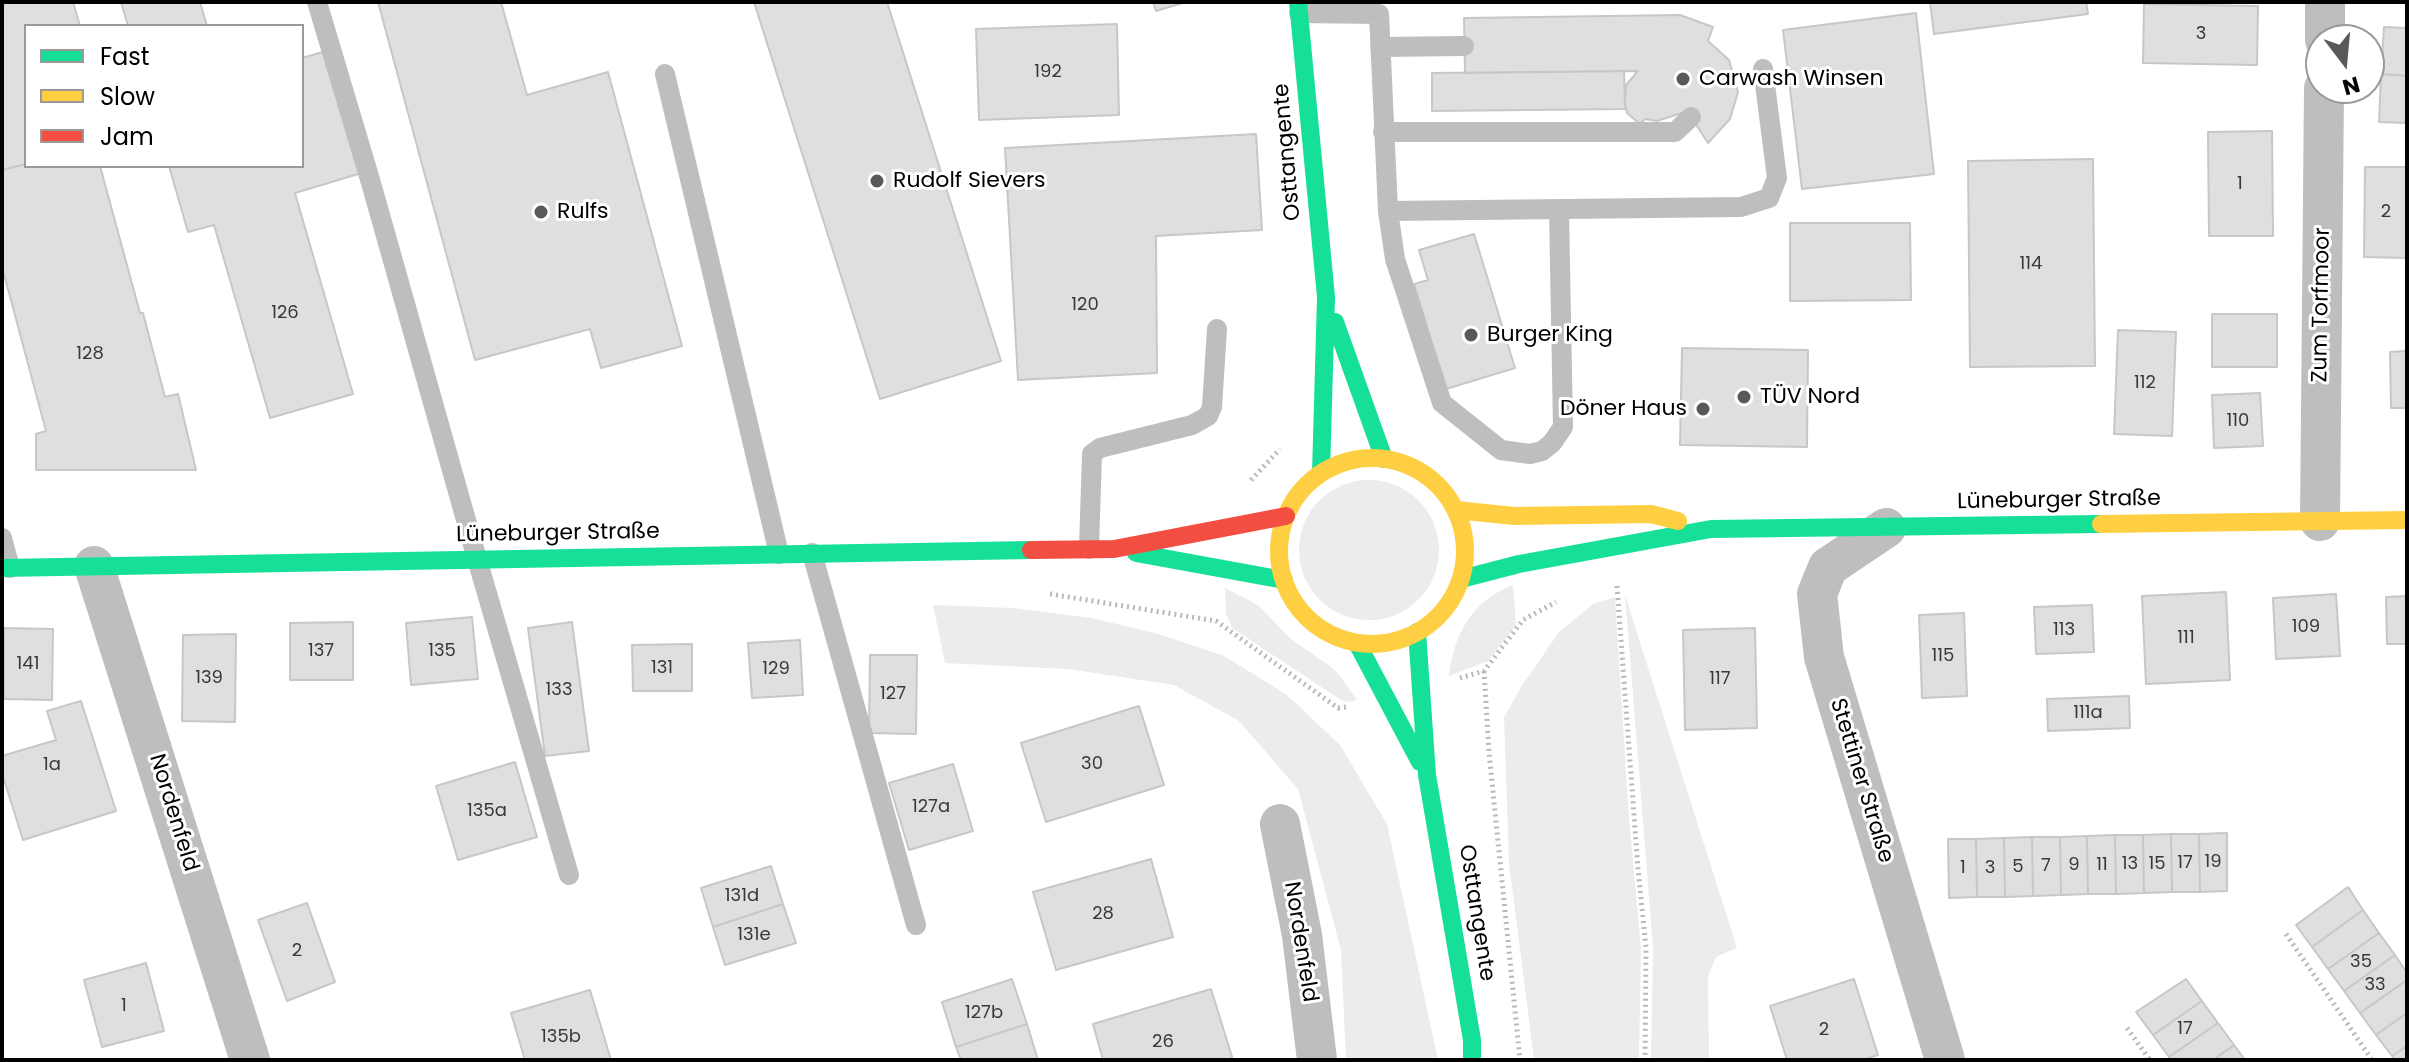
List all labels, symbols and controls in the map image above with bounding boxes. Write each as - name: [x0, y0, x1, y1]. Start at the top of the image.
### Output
- house number: 3: [2196, 23, 2206, 45]
- legend: [24, 24, 304, 168]
- north arrow: [2305, 24, 2385, 104]
- text: Fast: [100, 40, 150, 73]
- house number: 192: [1034, 61, 1062, 83]
- place label: Carwash Winsen: [1699, 66, 1884, 92]
- text: N: [2339, 68, 2363, 103]
- marker: Carwash Winsen: [1674, 70, 1692, 88]
- text: Slow: [100, 80, 155, 113]
- street label: Osttangente: [1269, 82, 1307, 222]
- text: Jam: [100, 120, 154, 153]
- place label: Rudolf Sievers: [893, 168, 1046, 194]
- marker: Rudolf Sievers: [868, 172, 886, 190]
- house number: 1: [2237, 173, 2243, 195]
- place label: Rulfs: [557, 199, 609, 225]
- house number: 2: [2381, 201, 2391, 223]
- marker: Rulfs: [532, 203, 550, 221]
- street label: Zum Torfmoor: [2307, 227, 2337, 383]
- house number: 114: [2020, 253, 2042, 275]
- house number: 120: [1071, 294, 1099, 316]
- house number: 126: [271, 302, 299, 324]
- place label: Burger King: [1487, 322, 1613, 348]
- marker: Burger King: [1462, 326, 1480, 344]
- house number: 128: [76, 343, 104, 365]
- house number: 112: [2134, 372, 2156, 394]
- place label: TÜV Nord: [1760, 384, 1860, 410]
- marker: TÜV Nord: [1735, 388, 1753, 406]
- place label: Döner Haus: [1560, 396, 1687, 422]
- marker: Döner Haus: [1694, 400, 1712, 418]
- house number: 110: [2227, 410, 2249, 432]
- street label: Lüneburger Straße: [1957, 486, 2161, 516]
- street label: Lüneburger Straße: [456, 519, 660, 549]
- house number: 109: [2292, 616, 2320, 638]
- house number: 113: [2053, 619, 2075, 641]
- house number: 111: [2177, 627, 2195, 649]
- house number: 137: [308, 640, 334, 662]
- house number: 135: [428, 640, 456, 662]
- house number: 115: [1932, 645, 1954, 667]
- house number: 141: [17, 653, 39, 675]
- house number: 131: [651, 657, 673, 679]
- house number: 129: [762, 658, 790, 680]
- house number: 139: [195, 667, 223, 689]
- house number: 117: [1709, 668, 1731, 690]
- house number: 133: [546, 679, 572, 701]
- house number: 127: [880, 683, 906, 705]
- street label: Stettiner Straße: [1823, 696, 1899, 866]
- house number: 111a: [2073, 702, 2103, 724]
- street label: Nordenfeld: [143, 751, 203, 875]
- house number: 30: [1081, 753, 1103, 775]
- house number: 1a: [43, 754, 61, 776]
- house number: 127a: [912, 796, 950, 818]
- house number: 135a: [467, 800, 507, 822]
- street label: Osttangente: [1452, 843, 1500, 983]
- house number: 19: [2204, 851, 2222, 873]
- house number: 17: [2177, 852, 2193, 874]
- house number: 13: [2122, 853, 2138, 875]
- house number: 15: [2148, 853, 2166, 875]
- house number: 9: [2068, 854, 2080, 876]
- house number: 11: [2096, 854, 2108, 876]
- house number: 7: [2041, 855, 2051, 877]
- house number: 5: [2012, 856, 2024, 878]
- house number: 1: [1960, 857, 1966, 879]
- house number: 3: [1985, 857, 1995, 879]
- street label: Nordenfeld: [1277, 880, 1323, 1004]
- house number: 131d: [725, 885, 759, 907]
- house number: 28: [1092, 903, 1114, 925]
- house number: 131e: [737, 924, 771, 946]
- house number: 2: [292, 940, 302, 962]
- house number: 35: [2350, 951, 2372, 973]
- house number: 33: [2364, 974, 2386, 996]
- house number: 1: [121, 995, 127, 1017]
- house number: 127b: [965, 1002, 1003, 1024]
- house number: 17: [2177, 1018, 2193, 1040]
- house number: 2: [1819, 1019, 1829, 1041]
- house number: 135b: [541, 1026, 581, 1048]
- house number: 26: [1152, 1031, 1174, 1053]

